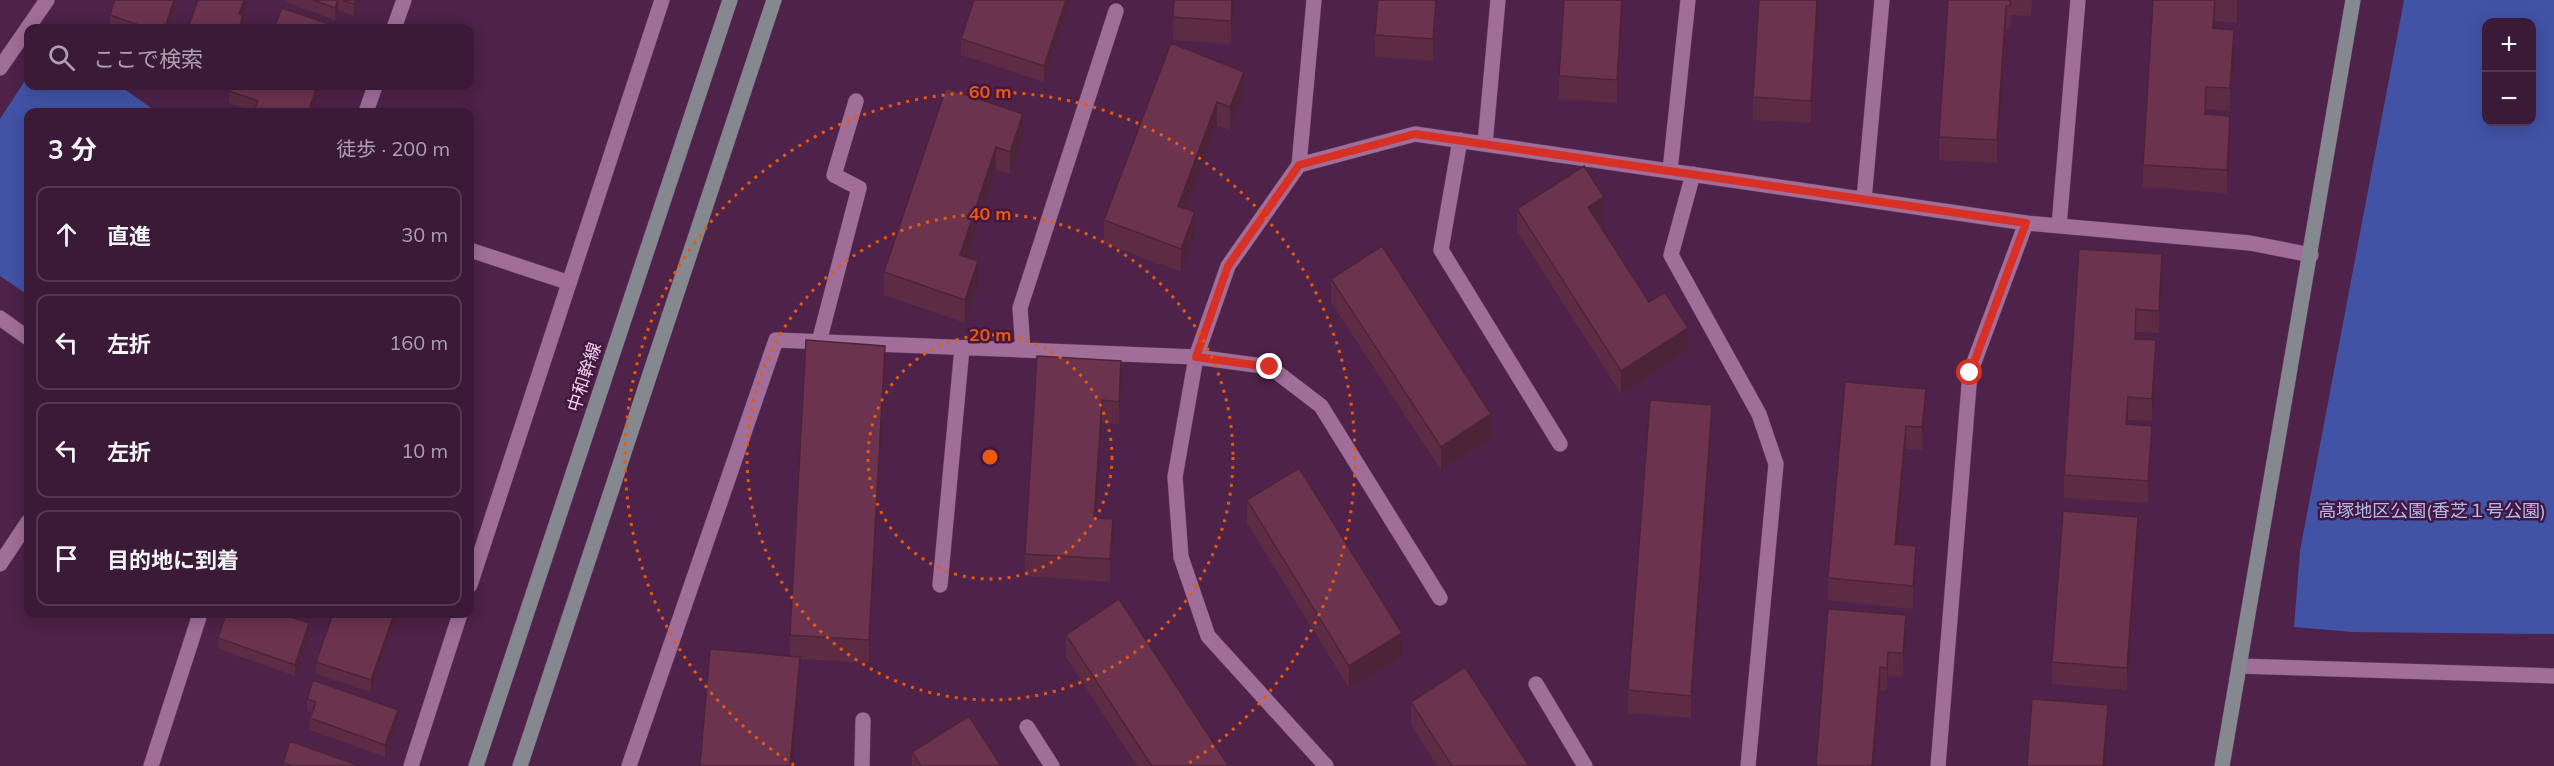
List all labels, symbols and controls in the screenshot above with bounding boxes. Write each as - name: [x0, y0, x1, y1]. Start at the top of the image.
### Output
- map controls: [2482, 18, 2536, 126]
- button: +: [2482, 18, 2536, 72]
- search box: [24, 24, 474, 90]
- icon: search: [45, 41, 78, 74]
- text: ここで検索: [93, 45, 203, 73]
- button: −: [2482, 72, 2536, 126]
- text: 60 m: [969, 80, 1011, 103]
- text: 3 分: [48, 133, 97, 166]
- text: 徒歩 · 200 m: [336, 136, 450, 161]
- text: 40 m: [969, 202, 1011, 225]
- icon: ahead: [50, 218, 83, 251]
- text: 直進: [107, 222, 151, 250]
- text: 30 m: [401, 222, 448, 247]
- text: 20 m: [969, 323, 1011, 346]
- icon: left: [50, 326, 83, 359]
- text: 左折: [107, 330, 151, 358]
- text: 160 m: [389, 330, 448, 355]
- street label: 中和幹線: [562, 339, 606, 415]
- route end: [1256, 353, 1282, 379]
- route start: [1956, 359, 1982, 385]
- icon: left: [50, 434, 83, 467]
- text: 左折: [107, 438, 151, 466]
- text: 10 m: [401, 438, 448, 463]
- centre of rings: [980, 447, 1000, 467]
- park label: 高塚地区公園(香芝１号公園): [2318, 499, 2546, 522]
- icon: arrive: [50, 542, 83, 575]
- text: 目的地に到着: [107, 546, 239, 574]

